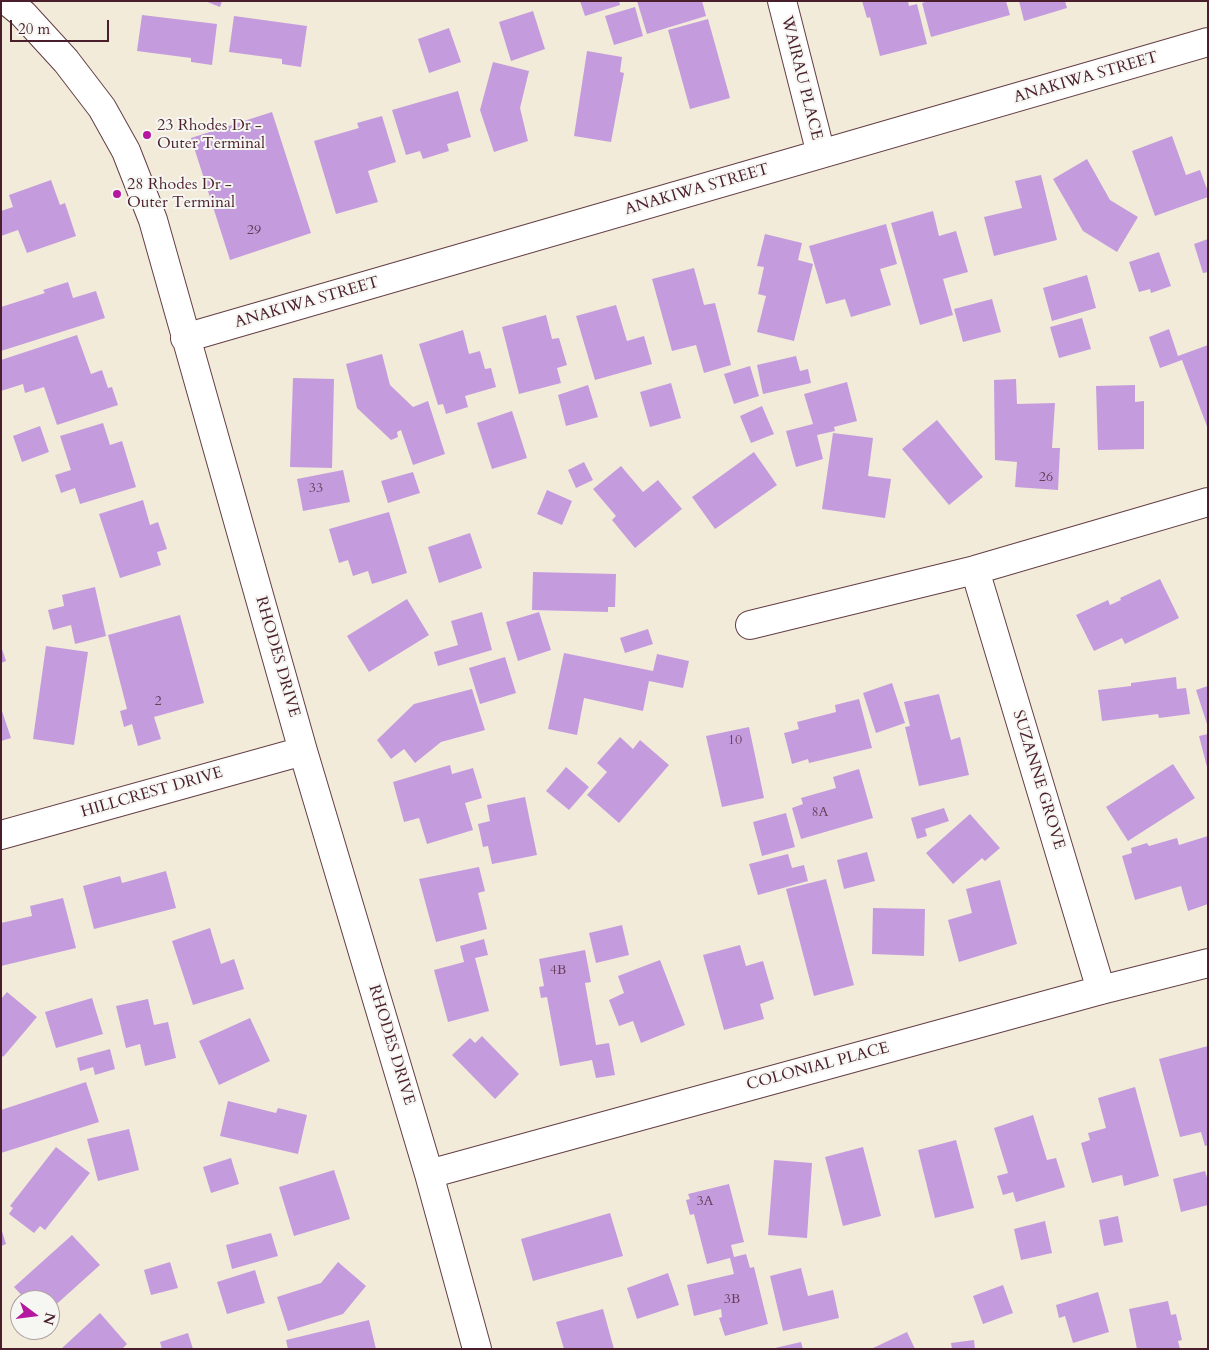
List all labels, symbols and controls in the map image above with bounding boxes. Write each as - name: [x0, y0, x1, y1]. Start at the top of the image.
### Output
- scale bar: [12, 10, 111, 42]
- street label: WAIRAU PLACE: [776, 14, 826, 142]
- text: 20 m: [18, 19, 50, 39]
- street label: ANAKIWA STREET: [1012, 48, 1160, 108]
- place label: 23 Rhodes Dr - Outer Terminal: [157, 116, 265, 154]
- marker: 23 Rhodes Dr - Outer Terminal: [141, 129, 153, 141]
- street label: ANAKIWA STREET: [623, 160, 771, 220]
- place label: 28 Rhodes Dr - Outer Terminal: [127, 175, 235, 213]
- marker: 28 Rhodes Dr - Outer Terminal: [111, 188, 123, 200]
- house number: 29: [247, 223, 261, 239]
- street label: ANAKIWA STREET: [233, 273, 381, 333]
- house number: 26: [1039, 470, 1053, 486]
- house number: 33: [309, 481, 323, 497]
- street label: RHODES DRIVE: [251, 594, 303, 720]
- house number: 2: [154, 694, 162, 710]
- street label: SUZANNE GROVE: [1008, 708, 1068, 852]
- house number: 10: [728, 733, 742, 749]
- street label: HILLCREST DRIVE: [79, 764, 225, 822]
- house number: 8A: [811, 805, 829, 821]
- house number: 4B: [550, 963, 566, 979]
- street label: RHODES DRIVE: [364, 983, 418, 1107]
- street label: COLONIAL PLACE: [745, 1039, 891, 1095]
- house number: 3A: [696, 1194, 714, 1210]
- north arrow: [10, 1290, 60, 1340]
- house number: 3B: [724, 1292, 740, 1308]
- text: N: [38, 1310, 60, 1327]

